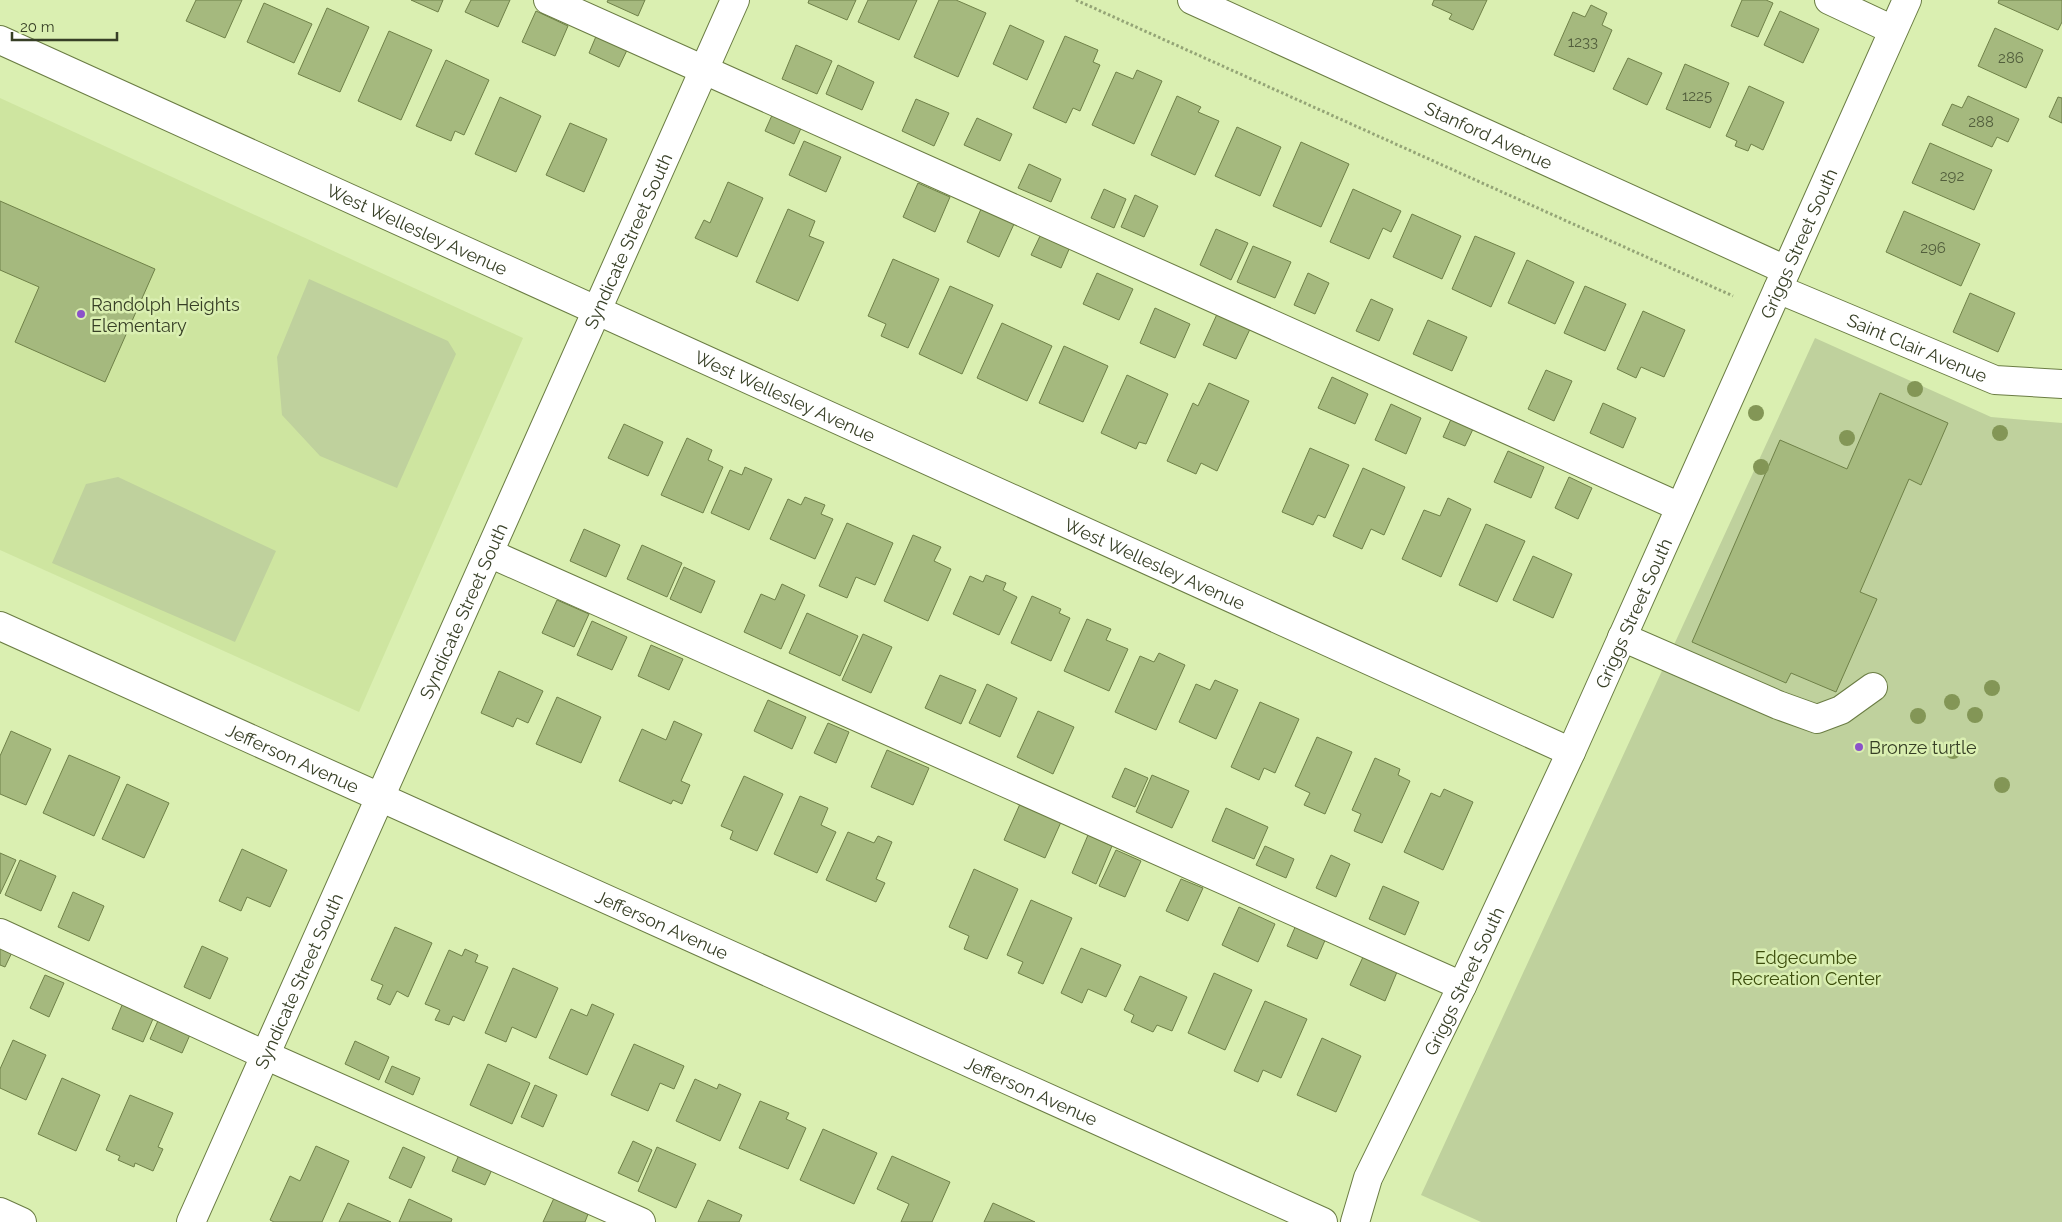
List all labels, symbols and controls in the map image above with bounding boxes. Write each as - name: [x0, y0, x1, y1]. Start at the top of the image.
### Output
- scale bar: [12, 10, 118, 42]
- text: 20 m: [20, 18, 55, 36]
- house number: 1233: [1568, 33, 1598, 51]
- house number: 286: [1998, 49, 2024, 67]
- house number: 1225: [1682, 87, 1712, 105]
- street label: Stanford Avenue: [1422, 97, 1556, 173]
- house number: 288: [1968, 113, 1994, 131]
- street label: Syndicate Street South: [580, 150, 676, 332]
- street label: Griggs Street South: [1756, 165, 1841, 322]
- house number: 292: [1940, 167, 1964, 185]
- street label: West Wellesley Avenue: [324, 179, 511, 279]
- house number: 296: [1920, 239, 1946, 257]
- place label: Randolph Heights Elementary: [91, 294, 240, 336]
- marker: Randolph Heights Elementary: [75, 308, 87, 320]
- street label: Saint Clair Avenue: [1844, 309, 1991, 386]
- street label: West Wellesley Avenue: [692, 346, 879, 446]
- street label: West Wellesley Avenue: [1061, 513, 1249, 614]
- street label: Syndicate Street South: [415, 520, 511, 702]
- street label: Griggs Street South: [1590, 535, 1676, 691]
- street label: Jefferson Avenue: [223, 719, 363, 797]
- place label: Bronze turtle: [1869, 737, 1977, 758]
- marker: Bronze turtle: [1853, 741, 1865, 753]
- street label: Jefferson Avenue: [592, 885, 732, 963]
- street label: Syndicate Street South: [250, 890, 347, 1072]
- street label: Griggs Street South: [1419, 903, 1508, 1059]
- park label: Edgecumbe Recreation Center: [1731, 947, 1882, 989]
- street label: Jefferson Avenue: [962, 1052, 1101, 1130]

